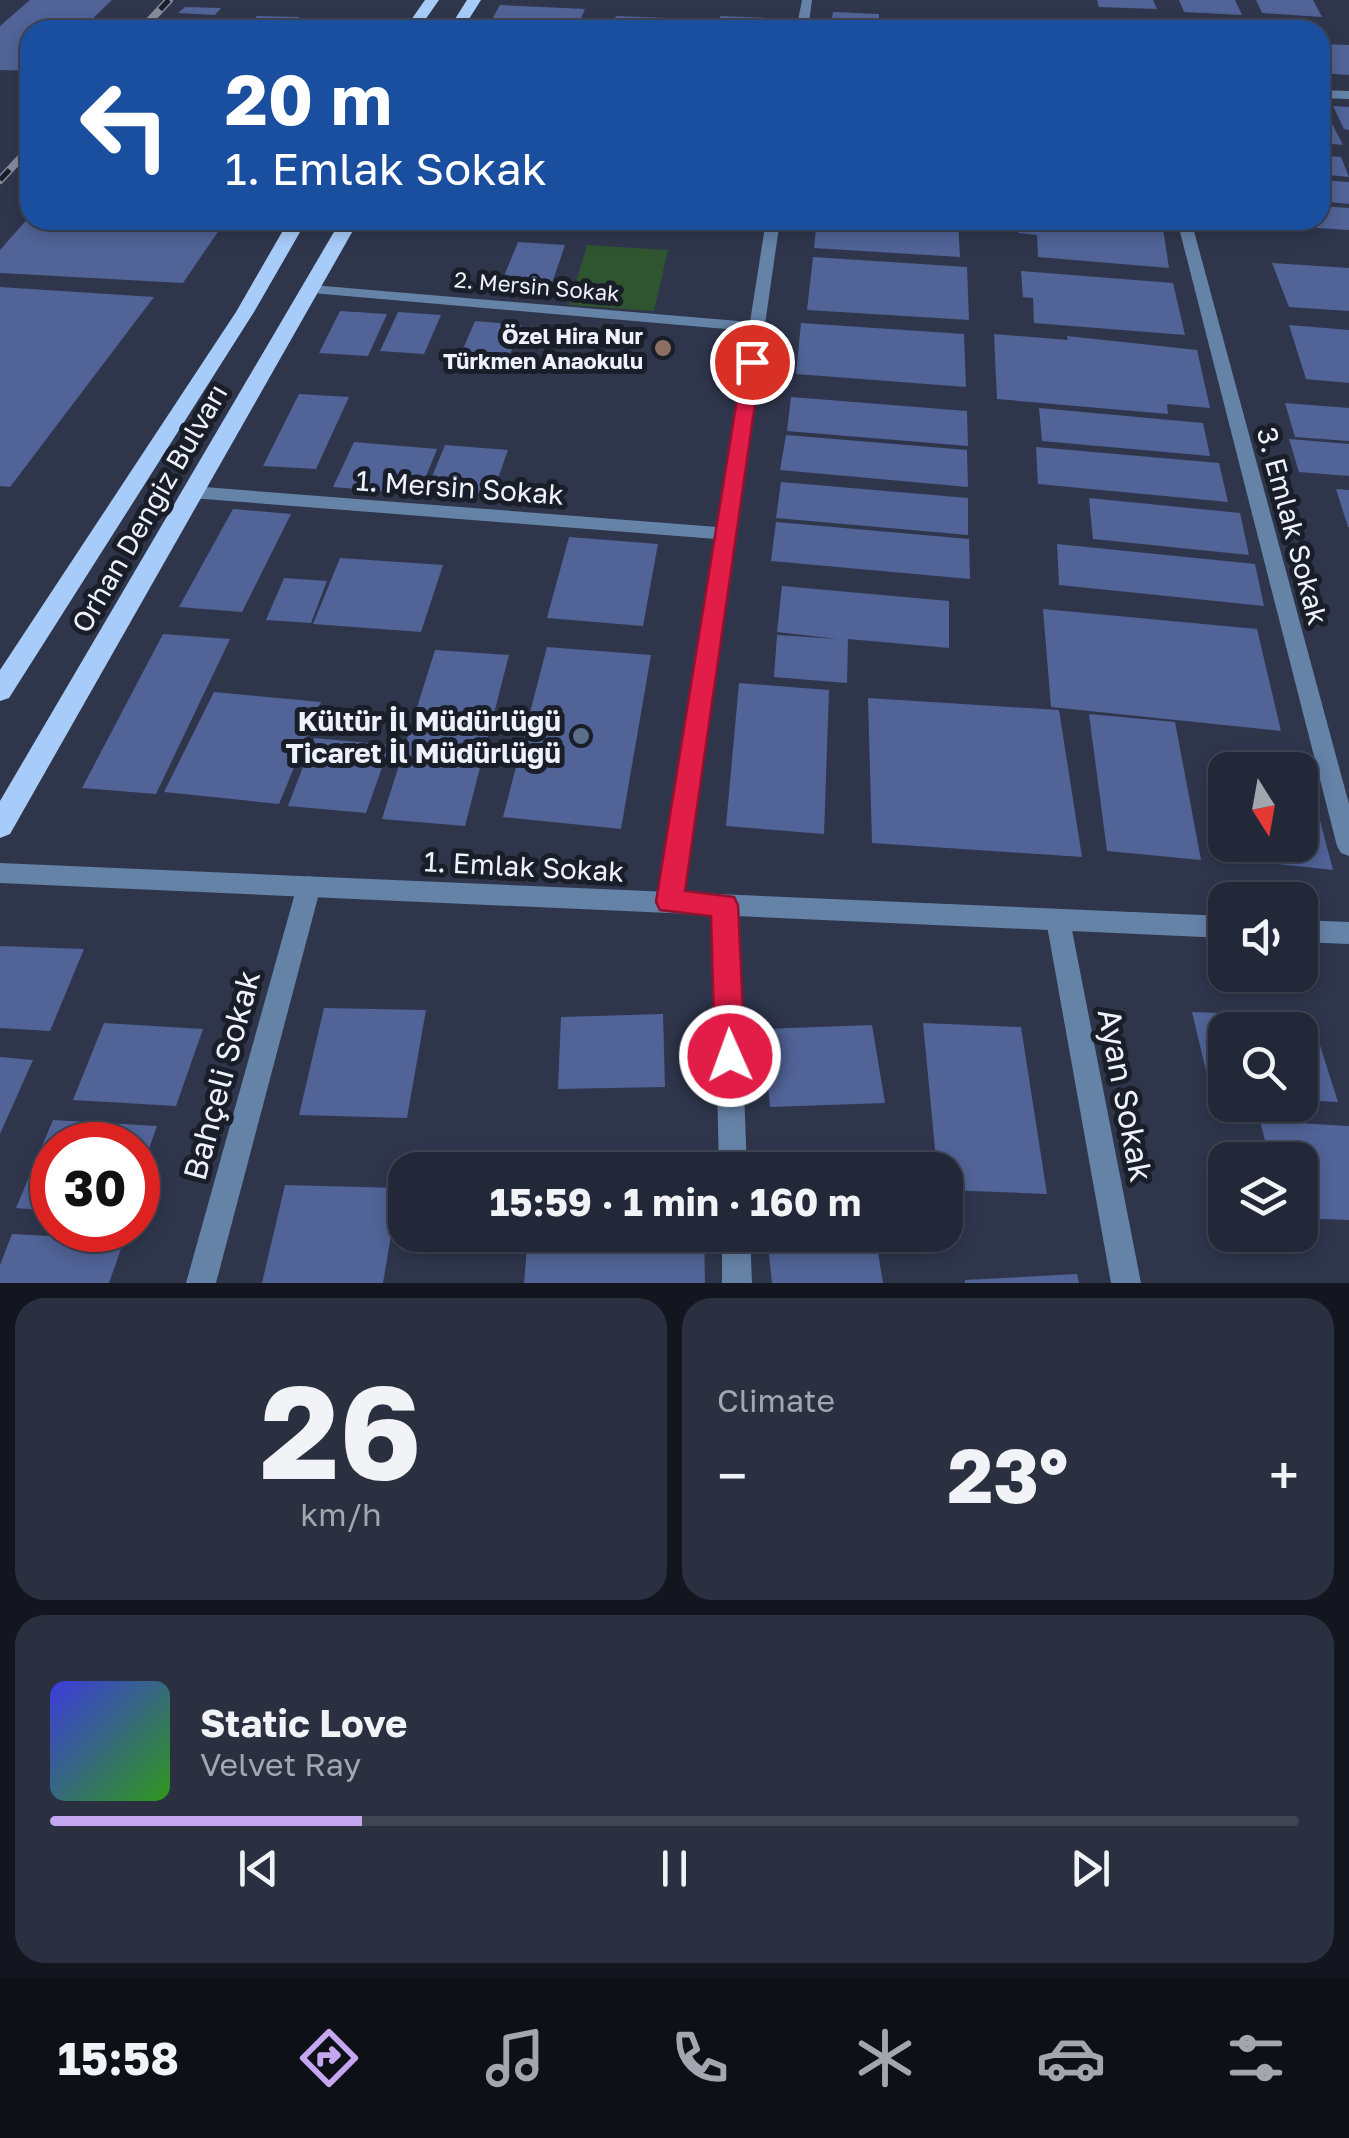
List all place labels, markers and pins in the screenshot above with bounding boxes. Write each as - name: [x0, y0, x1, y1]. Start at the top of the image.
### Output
- pin: [710, 320, 795, 405]
- place label: Özel Hira Nur Türkmen Anaokulu: [443, 322, 643, 374]
- marker: Özel Hira Nur Türkmen Anaokulu: [652, 337, 674, 359]
- place label: Kültür İl Müdürlüğü Ticaret İl Müdürlüğü: [286, 704, 561, 769]
- marker: Kültür İl Müdürlüğü Ticaret İl Müdürlüğü: [570, 725, 592, 747]

